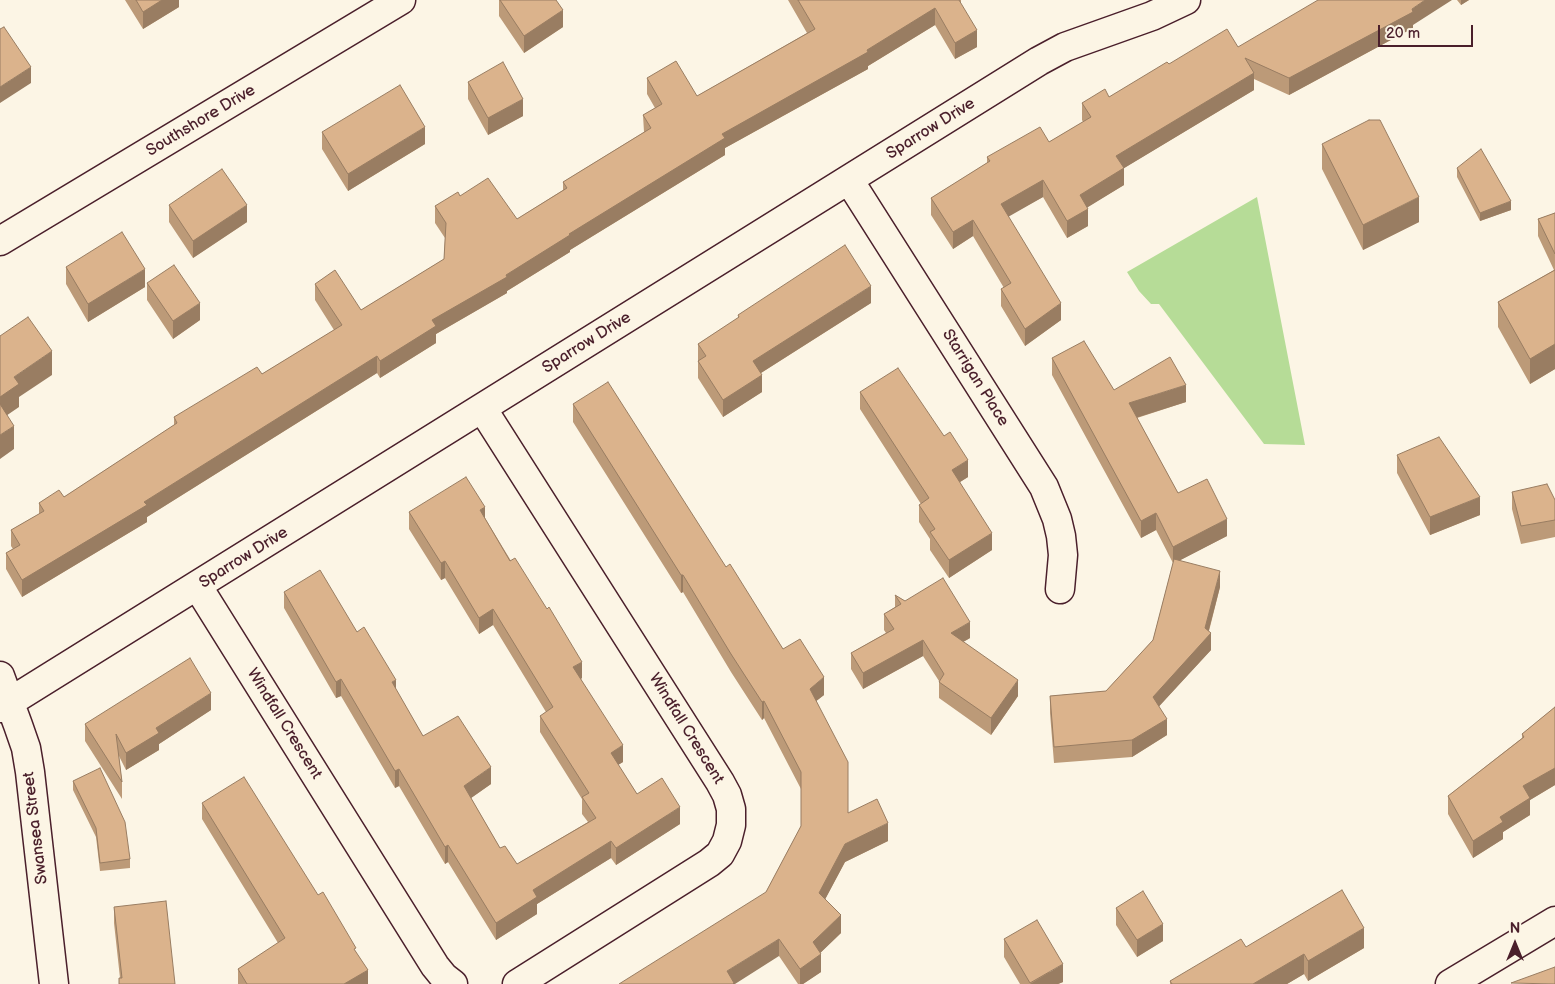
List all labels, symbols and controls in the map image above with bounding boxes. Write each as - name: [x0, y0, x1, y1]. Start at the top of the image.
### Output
- scale bar: [1380, 15, 1475, 47]
- text: 20 m: [1386, 24, 1420, 43]
- street label: Southshore Drive: [143, 81, 259, 161]
- street label: Sparrow Drive: [883, 94, 979, 164]
- street label: Sparrow Drive: [539, 308, 635, 378]
- street label: Starrigan Place: [938, 326, 1012, 430]
- street label: Sparrow Drive: [196, 523, 292, 593]
- street label: Windfall Crescent: [242, 665, 326, 783]
- street label: Windfall Crescent: [644, 670, 728, 788]
- street label: Swansea Street: [20, 771, 52, 885]
- north arrow: [1490, 919, 1540, 969]
- text: N: [1510, 920, 1520, 937]

